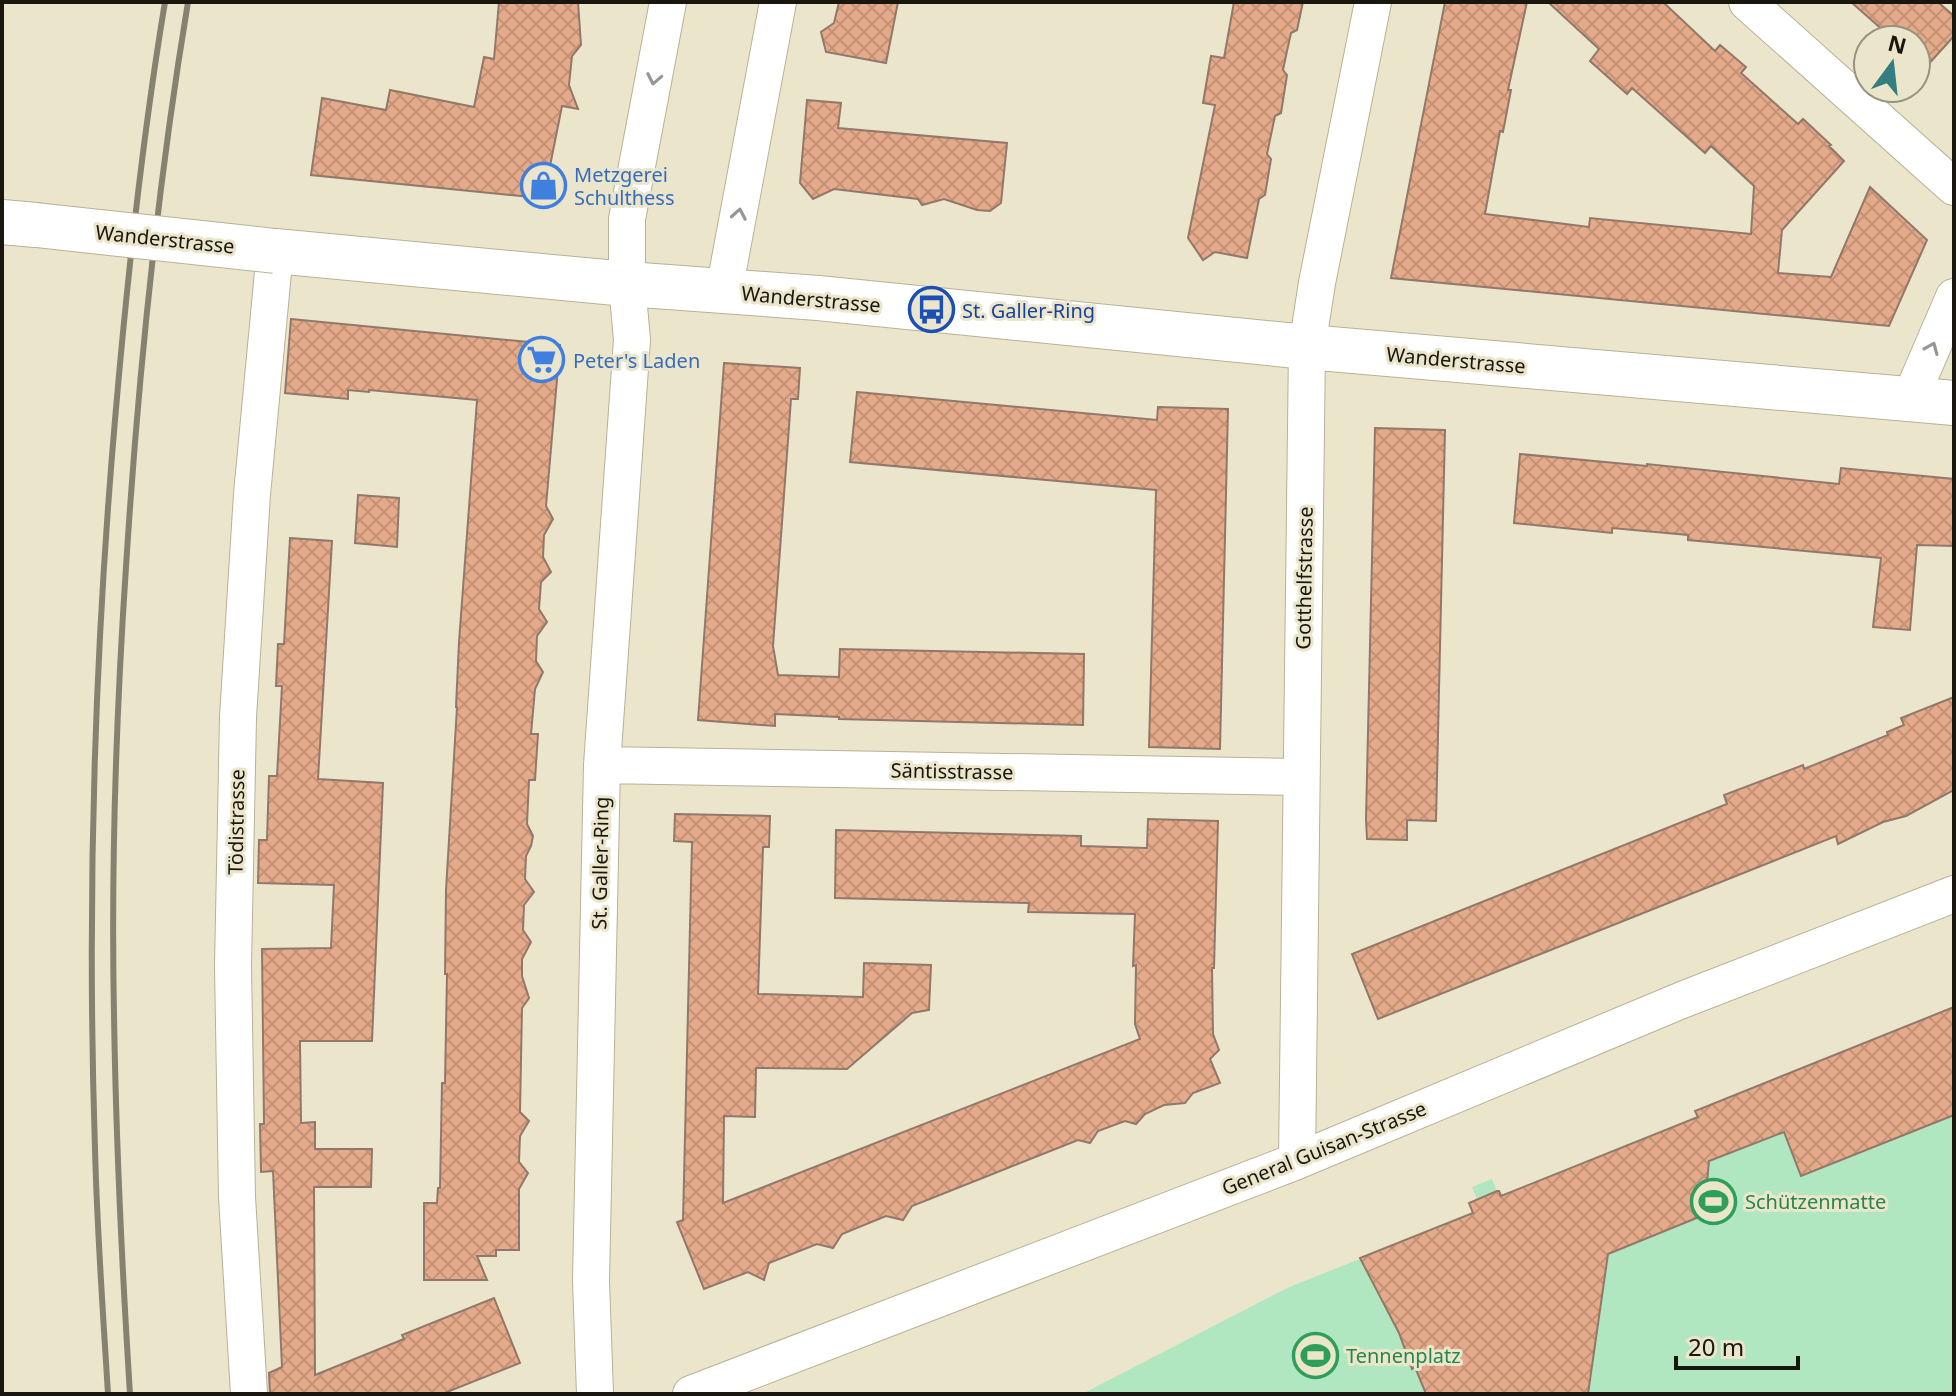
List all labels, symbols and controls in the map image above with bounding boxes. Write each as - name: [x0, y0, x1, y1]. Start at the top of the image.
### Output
- north arrow: [1852, 24, 1932, 104]
- text: N: [1885, 27, 1910, 61]
- one-way arrow: [646, 72, 663, 85]
- shop icon: Metzgerei Schulthess: [519, 161, 567, 209]
- place label: Metzgerei Schulthess: [574, 161, 674, 211]
- one-way arrow: [729, 207, 746, 221]
- street label: Wanderstrasse: [94, 218, 236, 260]
- street label: Wanderstrasse: [740, 279, 882, 319]
- bus stop icon: St. Galler-Ring: [907, 286, 955, 334]
- place label: St. Galler-Ring: [962, 297, 1095, 324]
- supermarket icon: Peter's Laden: [518, 336, 566, 384]
- street label: Wanderstrasse: [1385, 340, 1527, 380]
- one-way arrow: [1922, 342, 1938, 357]
- place label: Peter's Laden: [573, 347, 700, 374]
- street label: Gotthelfstrasse: [1289, 506, 1319, 650]
- street label: Säntisstrasse: [890, 756, 1014, 786]
- street label: Tödistrasse: [222, 769, 250, 875]
- street label: St. Galler-Ring: [585, 796, 615, 930]
- street label: General Guisan-Strasse: [1218, 1095, 1430, 1201]
- sports icon: Schützenmatte: [1690, 1177, 1738, 1225]
- place label: Schützenmatte: [1745, 1188, 1886, 1215]
- scale bar: [1676, 1320, 1798, 1370]
- text: 20 m: [1688, 1330, 1744, 1363]
- sports icon: Tennenplatz: [1291, 1331, 1339, 1379]
- place label: Tennenplatz: [1346, 1342, 1461, 1369]

